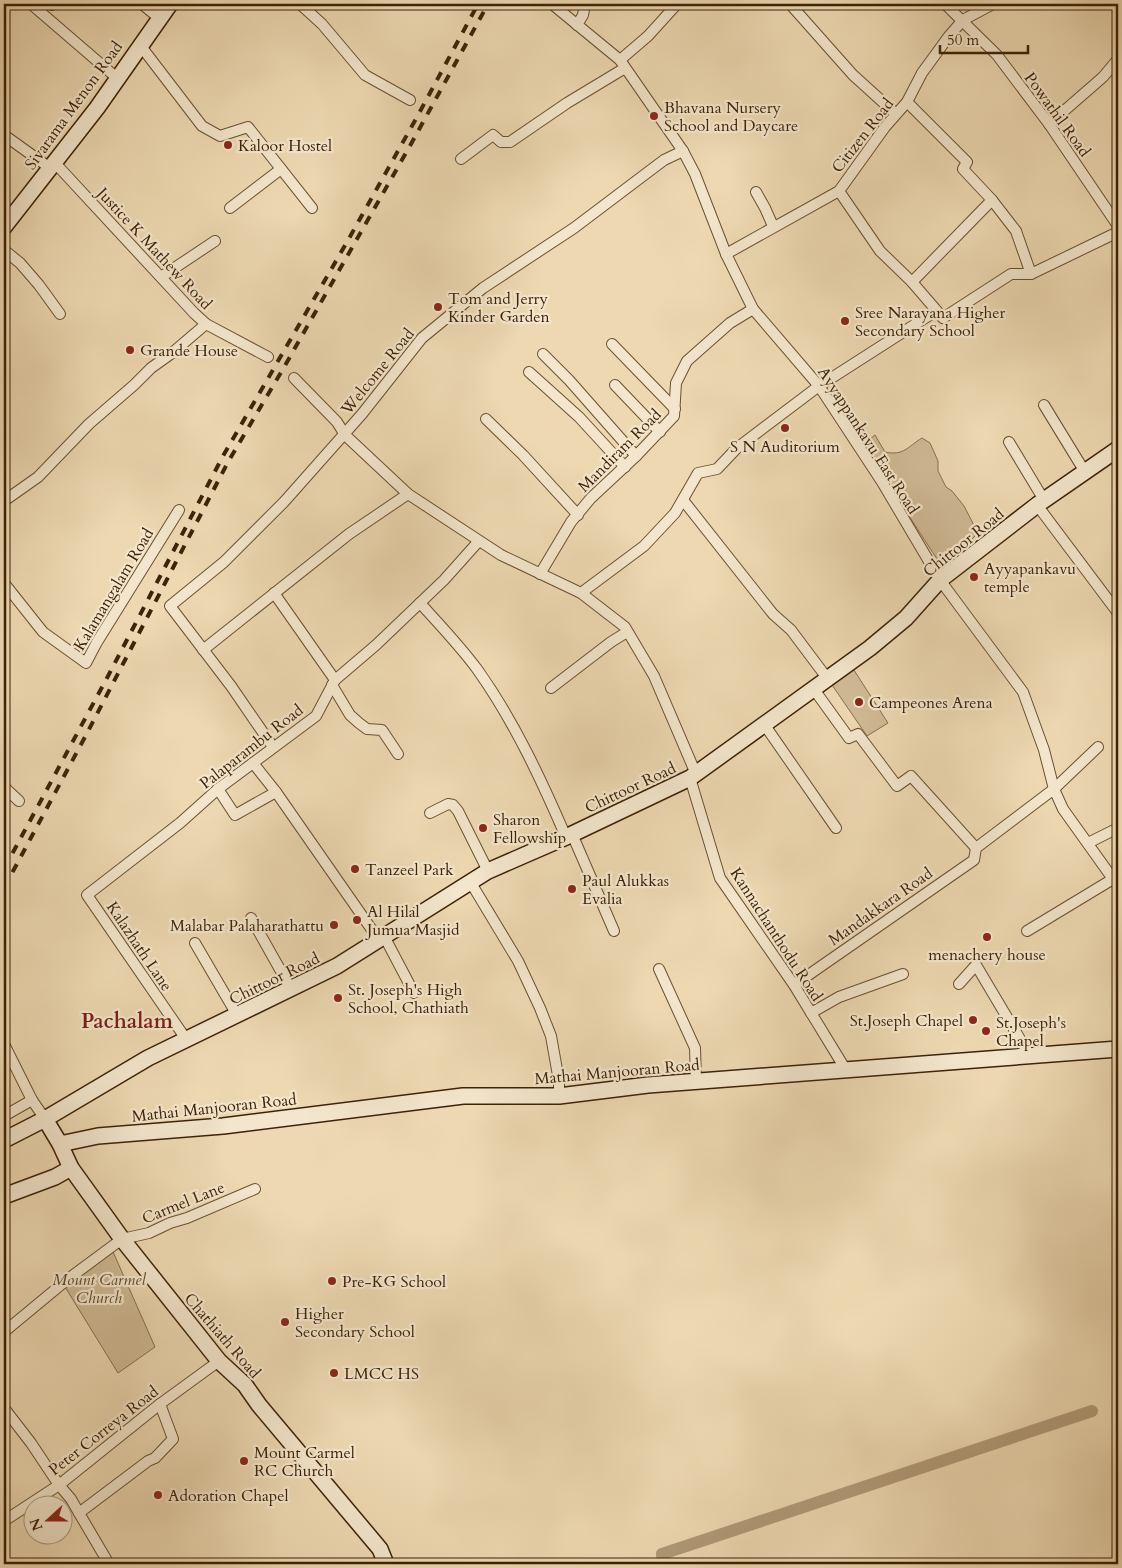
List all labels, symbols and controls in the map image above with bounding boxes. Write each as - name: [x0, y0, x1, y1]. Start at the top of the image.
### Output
- scale bar: [940, 22, 1027, 54]
- text: 50 m: [947, 30, 979, 50]
- street label: Sivarama Menon Road: [20, 37, 128, 174]
- street label: Powathil Road: [1019, 68, 1096, 162]
- street label: Citizen Road: [827, 93, 899, 178]
- place label: Bhavana Nursery School and Daycare: [664, 97, 798, 137]
- marker: Bhavana Nursery School and Daycare: [648, 110, 660, 122]
- place label: Kaloor Hostel: [238, 135, 332, 157]
- marker: Kaloor Hostel: [222, 139, 234, 151]
- street label: Justice K Mathew Road: [90, 181, 217, 315]
- place label: Tom and Jerry Kinder Garden: [448, 288, 550, 328]
- marker: Tom and Jerry Kinder Garden: [432, 301, 444, 313]
- place label: Sree Narayana Higher Secondary School: [855, 302, 1006, 342]
- marker: Sree Narayana Higher Secondary School: [839, 315, 851, 327]
- street label: Welcome Road: [335, 323, 420, 420]
- place label: Grande House: [140, 340, 238, 362]
- marker: Grande House: [124, 344, 136, 356]
- street label: Ayyappankavu East Road: [812, 363, 924, 519]
- street label: Mandiram Road: [573, 404, 667, 497]
- marker: S N Auditorium: [779, 422, 791, 434]
- place label: S N Auditorium: [730, 436, 840, 458]
- street label: Chittoor Road: [919, 503, 1009, 582]
- street label: Kalamangalam Road: [69, 524, 159, 655]
- place label: Ayyapankavu temple: [984, 558, 1076, 598]
- marker: Ayyapankavu temple: [968, 571, 980, 583]
- place label: Campeones Arena: [869, 692, 993, 714]
- marker: Campeones Arena: [853, 696, 865, 708]
- street label: Palaparambu Road: [195, 699, 308, 794]
- street label: Chittoor Road: [581, 757, 680, 819]
- place label: Sharon Fellowship: [493, 809, 566, 849]
- marker: Sharon Fellowship: [477, 822, 489, 834]
- place label: Tanzeel Park: [365, 859, 454, 881]
- street label: Mandakkara Road: [824, 862, 938, 951]
- marker: Tanzeel Park: [349, 863, 361, 875]
- street label: Kannachanthodu Road: [725, 863, 828, 1006]
- place label: Paul Alukkas Evalia: [582, 870, 669, 910]
- marker: Paul Alukkas Evalia: [566, 883, 578, 895]
- street label: Kalazhath Lane: [101, 897, 177, 996]
- place label: Al Hilal Jumua Masjid: [365, 901, 460, 941]
- marker: Al Hilal Jumua Masjid: [351, 914, 363, 926]
- place label: Malabar Palaharathattu: [170, 915, 324, 937]
- marker: Malabar Palaharathattu: [328, 919, 340, 931]
- marker: menachery house: [981, 931, 993, 943]
- place label: menachery house: [928, 944, 1046, 966]
- street label: Chittoor Road: [225, 947, 324, 1010]
- place label: St. Joseph's High School, Chathiath: [348, 979, 469, 1019]
- marker: St. Joseph's High School, Chathiath: [332, 992, 344, 1004]
- district label: Pachalam: [81, 1007, 174, 1036]
- place label: St.Joseph Chapel: [850, 1010, 963, 1032]
- place label: St.Joseph's Chapel: [996, 1012, 1066, 1052]
- marker: St.Joseph Chapel: [967, 1014, 979, 1026]
- marker: St.Joseph's Chapel: [980, 1025, 992, 1037]
- street label: Mathai Manjooran Road: [534, 1054, 701, 1090]
- street label: Mathai Manjooran Road: [131, 1088, 298, 1128]
- street label: Carmel Lane: [139, 1176, 228, 1229]
- park label: Mount Carmel Church: [52, 1269, 147, 1309]
- place label: Pre-KG School: [342, 1271, 446, 1293]
- marker: Pre-KG School: [326, 1275, 338, 1287]
- street label: Chathiath Road: [179, 1288, 266, 1383]
- place label: Higher Secondary School: [295, 1303, 415, 1343]
- marker: Higher Secondary School: [279, 1316, 291, 1328]
- place label: LMCC HS: [344, 1363, 419, 1385]
- marker: LMCC HS: [328, 1367, 340, 1379]
- street label: Peter Correya Road: [44, 1381, 163, 1481]
- place label: Mount Carmel RC Church: [254, 1442, 355, 1482]
- marker: Mount Carmel RC Church: [238, 1455, 250, 1467]
- place label: Adoration Chapel: [168, 1485, 289, 1507]
- marker: Adoration Chapel: [152, 1489, 164, 1501]
- north arrow: [22, 1496, 72, 1546]
- text: N: [25, 1515, 47, 1534]

